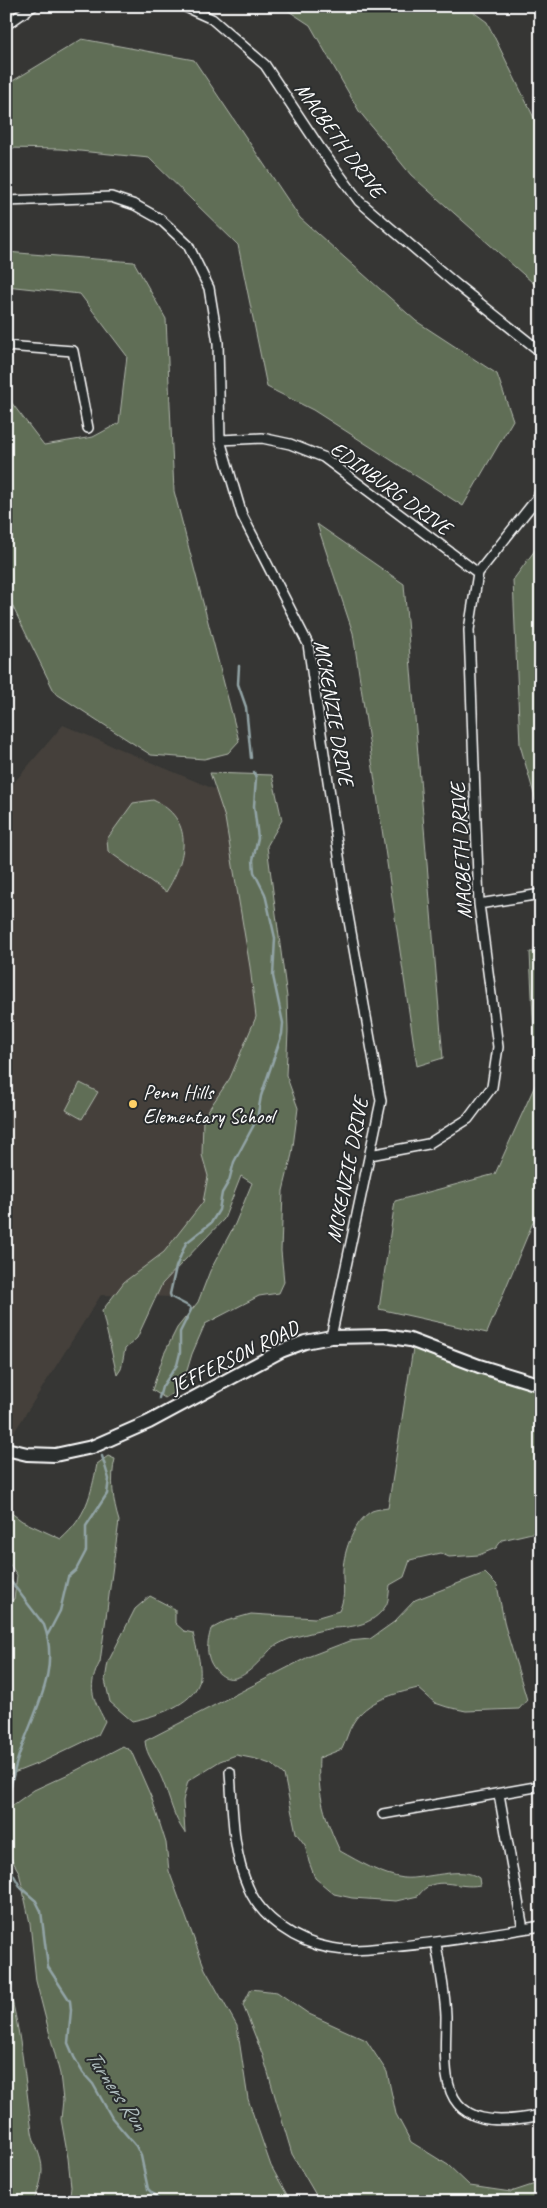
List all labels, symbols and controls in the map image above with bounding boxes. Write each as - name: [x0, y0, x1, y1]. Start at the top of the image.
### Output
- street label: MACBETH DRIVE: [289, 77, 392, 205]
- street label: EDINBURG DRIVE: [325, 435, 459, 542]
- street label: MCKENZIE DRIVE: [308, 638, 360, 790]
- street label: MACBETH DRIVE: [444, 779, 478, 920]
- place label: Penn Hills Elementary School: [143, 1079, 278, 1129]
- street label: MCKENZIE DRIVE: [320, 1093, 374, 1245]
- marker: Penn Hills Elementary School: [127, 1098, 139, 1110]
- street label: JEFFERSON ROAD: [164, 1314, 305, 1400]
- water label: Turners Run: [79, 2044, 154, 2137]

